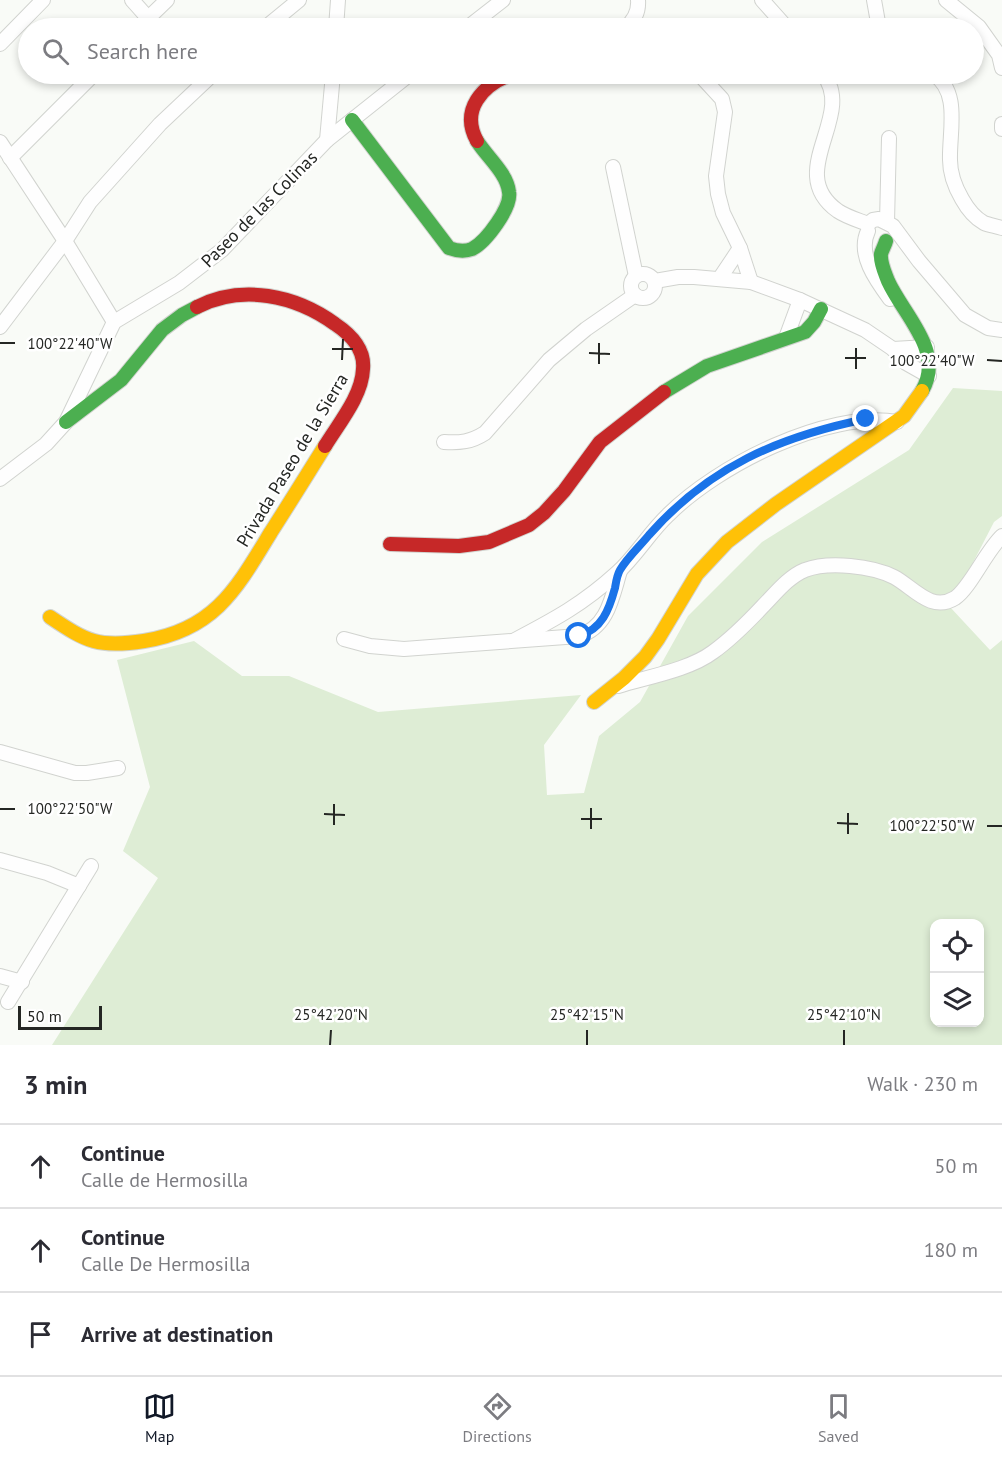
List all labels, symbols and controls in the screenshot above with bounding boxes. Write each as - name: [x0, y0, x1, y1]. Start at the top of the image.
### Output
- search box: [18, 18, 984, 84]
- icon: search: [39, 35, 72, 68]
- text: Search here: [87, 37, 198, 65]
- street label: Paseo de las Colinas: [196, 146, 322, 272]
- text: 100°22'40"W: [28, 334, 113, 353]
- text: 100°22'40"W: [890, 351, 975, 370]
- street label: Privada Paseo de la Sierra: [231, 369, 353, 551]
- route end: [852, 405, 878, 431]
- route start: [565, 622, 591, 648]
- text: 100°22'50"W: [28, 799, 113, 818]
- text: 100°22'50"W: [890, 816, 975, 835]
- map controls: [930, 919, 984, 1027]
- button: locate: [930, 919, 984, 973]
- button: layers: [930, 973, 984, 1027]
- scale bar: [18, 1003, 102, 1030]
- text: 25°42'20"N: [294, 1005, 368, 1024]
- text: 25°42'15"N: [550, 1005, 624, 1024]
- text: 25°42'10"N: [807, 1005, 881, 1024]
- text: 50 m: [27, 1006, 62, 1026]
- text: 3 min: [24, 1068, 87, 1101]
- text: Walk · 230 m: [867, 1071, 978, 1097]
- text: Continue: [81, 1139, 165, 1167]
- icon: ahead: [24, 1150, 57, 1183]
- text: 50 m: [935, 1153, 978, 1179]
- text: Calle de Hermosilla: [81, 1167, 248, 1193]
- text: Continue: [81, 1223, 165, 1251]
- icon: ahead: [24, 1234, 57, 1267]
- text: 180 m: [924, 1237, 978, 1263]
- text: Calle De Hermosilla: [81, 1251, 251, 1277]
- icon: arrive: [24, 1318, 57, 1351]
- text: Arrive at destination: [81, 1320, 273, 1348]
- tab: Map: [143, 1390, 176, 1446]
- tab: Directions: [463, 1390, 532, 1446]
- tab: Saved: [818, 1390, 859, 1446]

